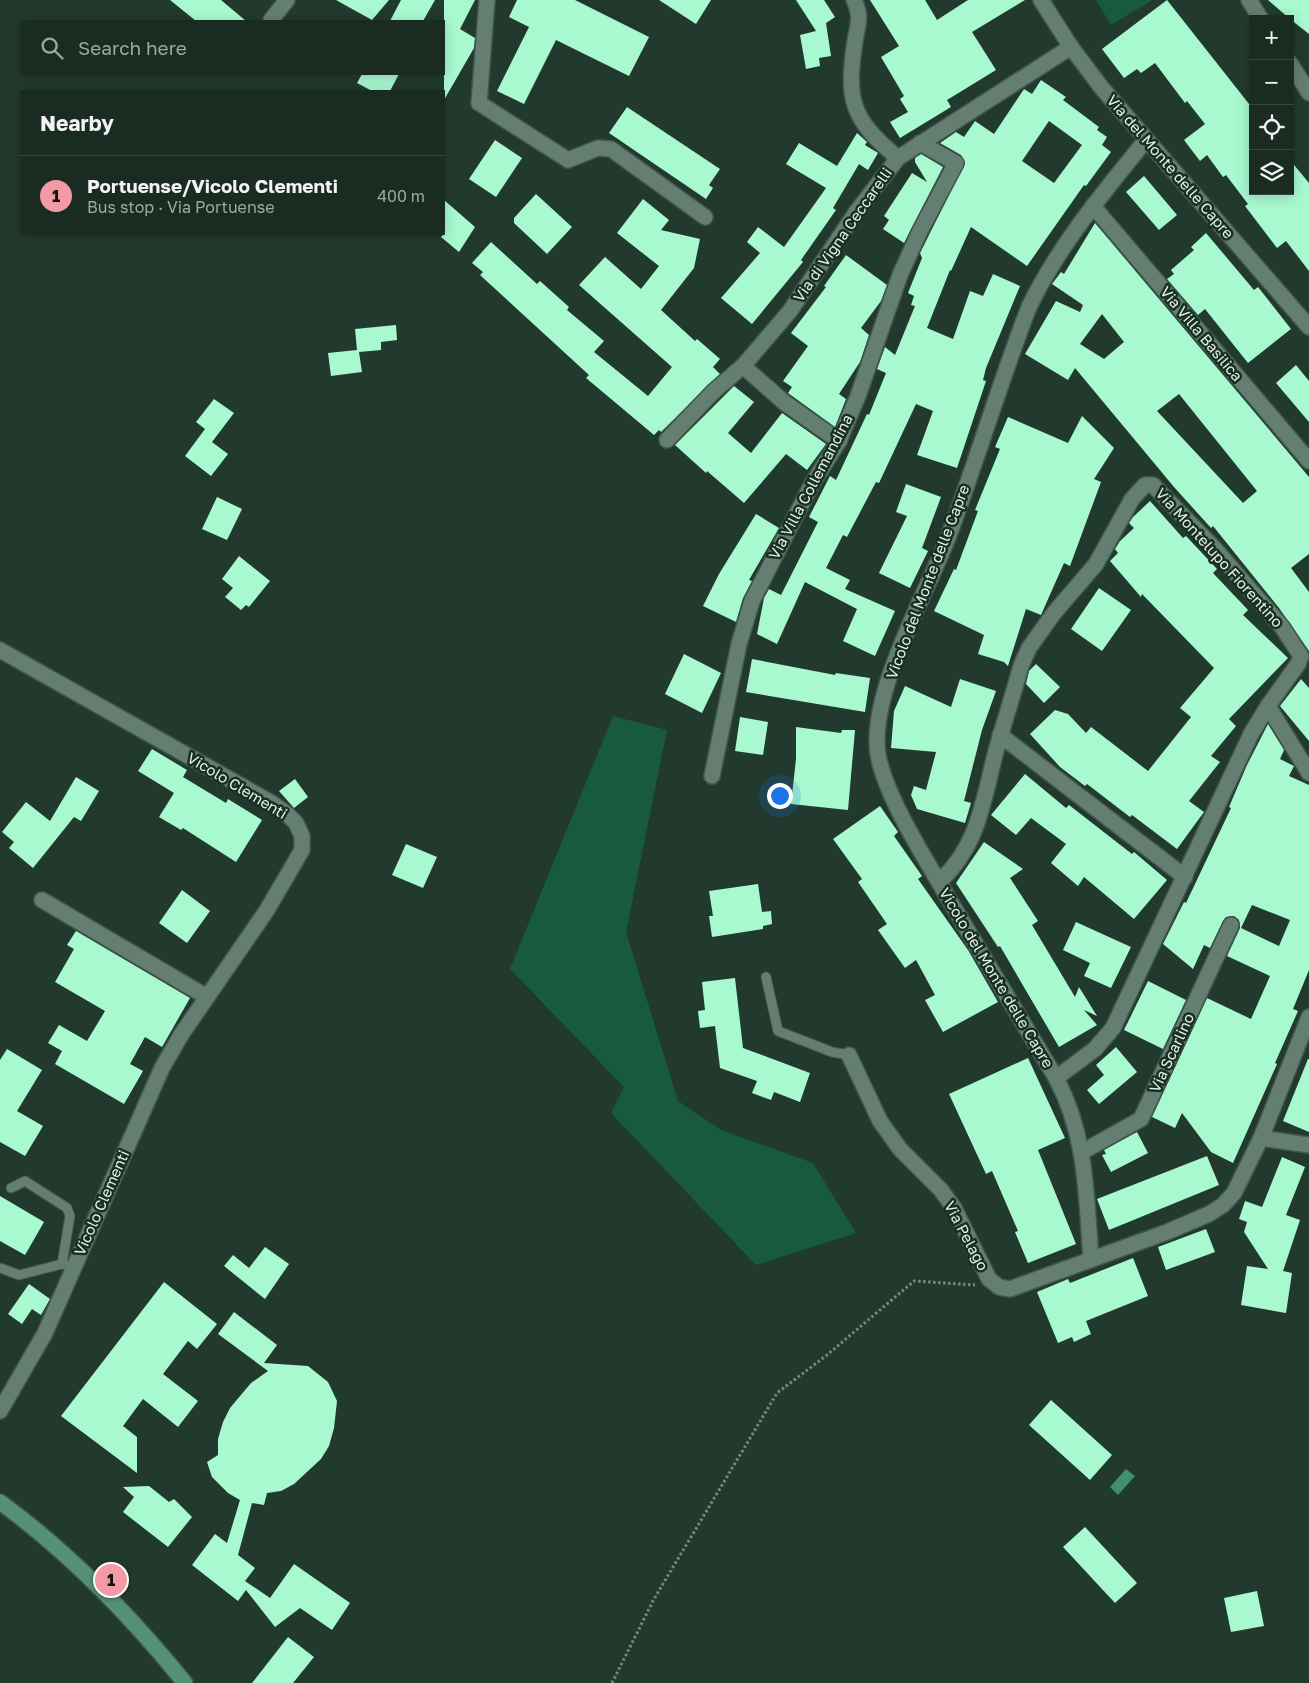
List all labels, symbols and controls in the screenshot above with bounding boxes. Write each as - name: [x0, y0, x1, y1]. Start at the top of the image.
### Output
- map controls: [1249, 15, 1294, 195]
- button: +: [1249, 15, 1294, 60]
- search box: [20, 20, 445, 75]
- icon: search: [38, 34, 66, 62]
- text: Search here: [78, 36, 187, 59]
- button: −: [1249, 60, 1294, 105]
- street label: Via del Monte delle Capre: [1103, 91, 1238, 242]
- button: locate: [1249, 105, 1294, 150]
- text: Nearby: [40, 110, 114, 136]
- button: layers: [1249, 150, 1294, 195]
- street label: Via di Vigna Ceccarelli: [789, 164, 895, 305]
- text: Portuense/Vicolo Clementi: [87, 174, 338, 197]
- text: 1: [52, 186, 60, 206]
- text: 400 m: [377, 186, 425, 206]
- text: Bus stop · Via Portuense: [87, 197, 275, 217]
- street label: Via Villa Basilica: [1157, 282, 1247, 384]
- street label: Via Villa Collemandina: [764, 411, 856, 562]
- street label: Vicolo del Monte delle Capre: [882, 482, 973, 681]
- street label: Via Montelupo Fiorentino: [1152, 484, 1287, 631]
- street label: Vicolo Clementi: [184, 748, 291, 822]
- your location: [767, 783, 793, 809]
- street label: Vicolo del Monte delle Capre: [936, 884, 1058, 1071]
- street label: Via Scarlino: [1145, 1010, 1197, 1095]
- street label: Vicolo Clementi: [70, 1147, 132, 1258]
- street label: Via Pelago: [941, 1198, 993, 1273]
- pin: 1: [95, 1561, 127, 1599]

